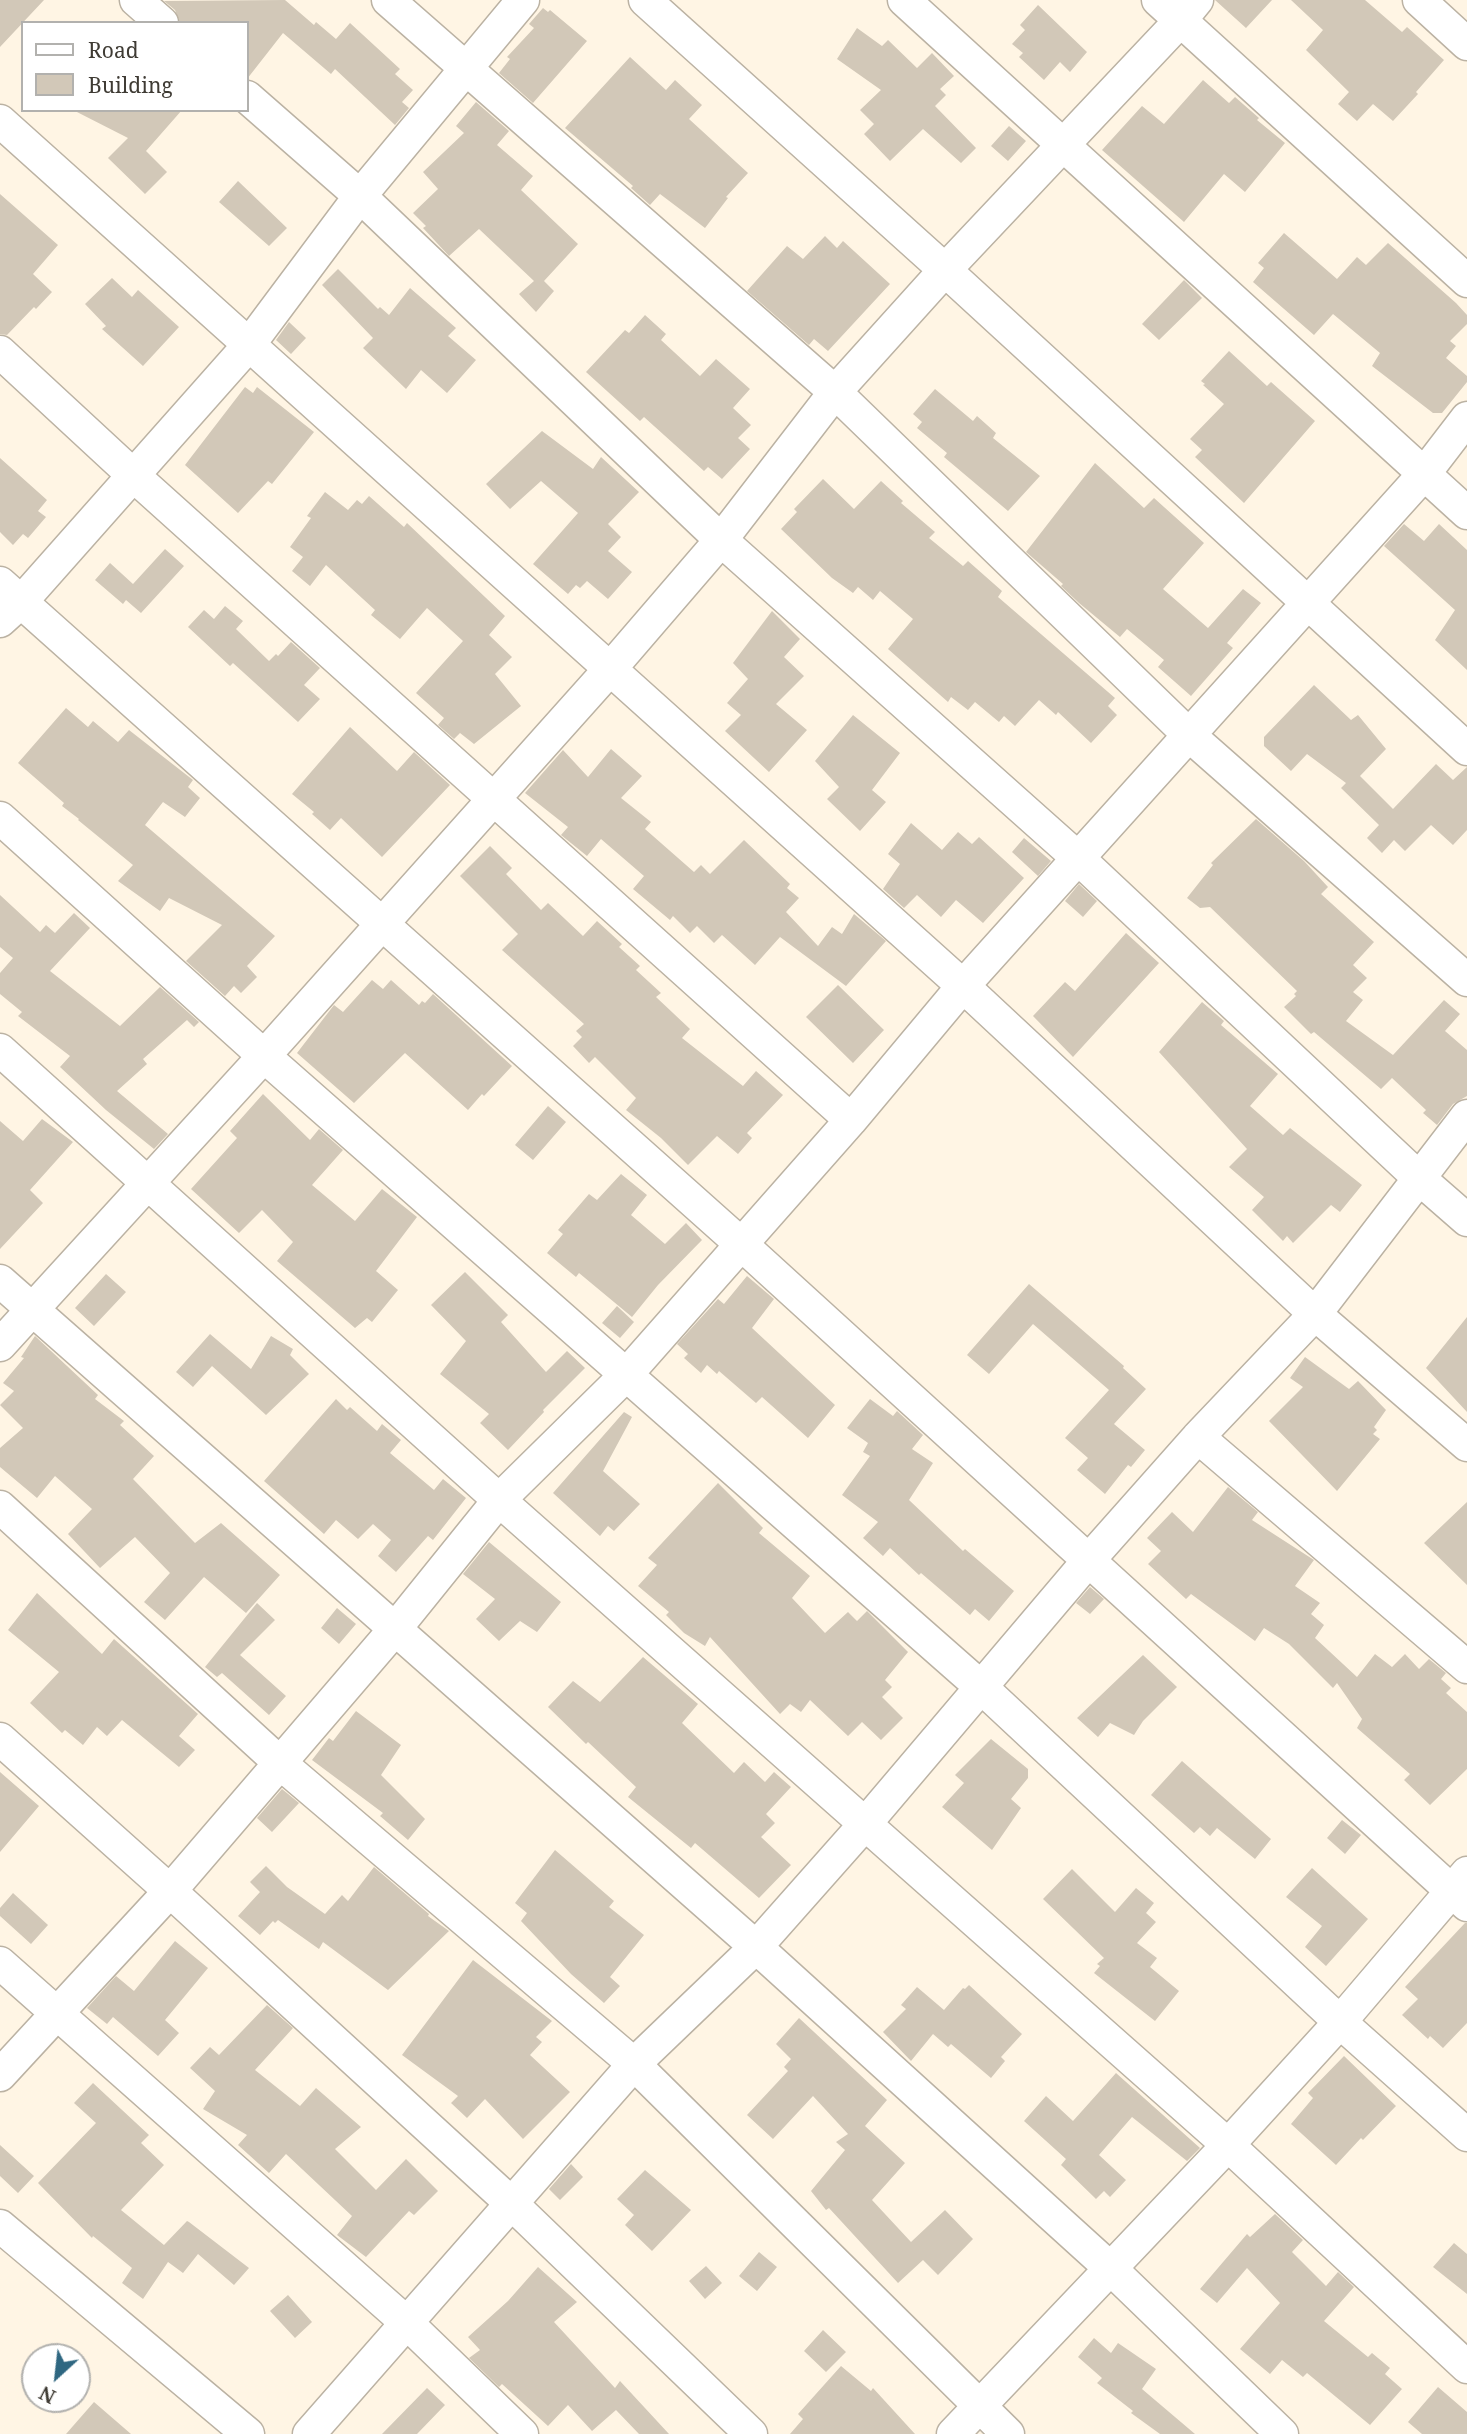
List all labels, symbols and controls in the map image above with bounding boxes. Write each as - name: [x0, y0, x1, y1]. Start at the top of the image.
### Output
- legend: [21, 21, 248, 112]
- text: Road: [88, 36, 139, 64]
- text: Building: [88, 71, 173, 99]
- north arrow: [21, 2343, 91, 2413]
- text: N: [35, 2380, 60, 2410]

